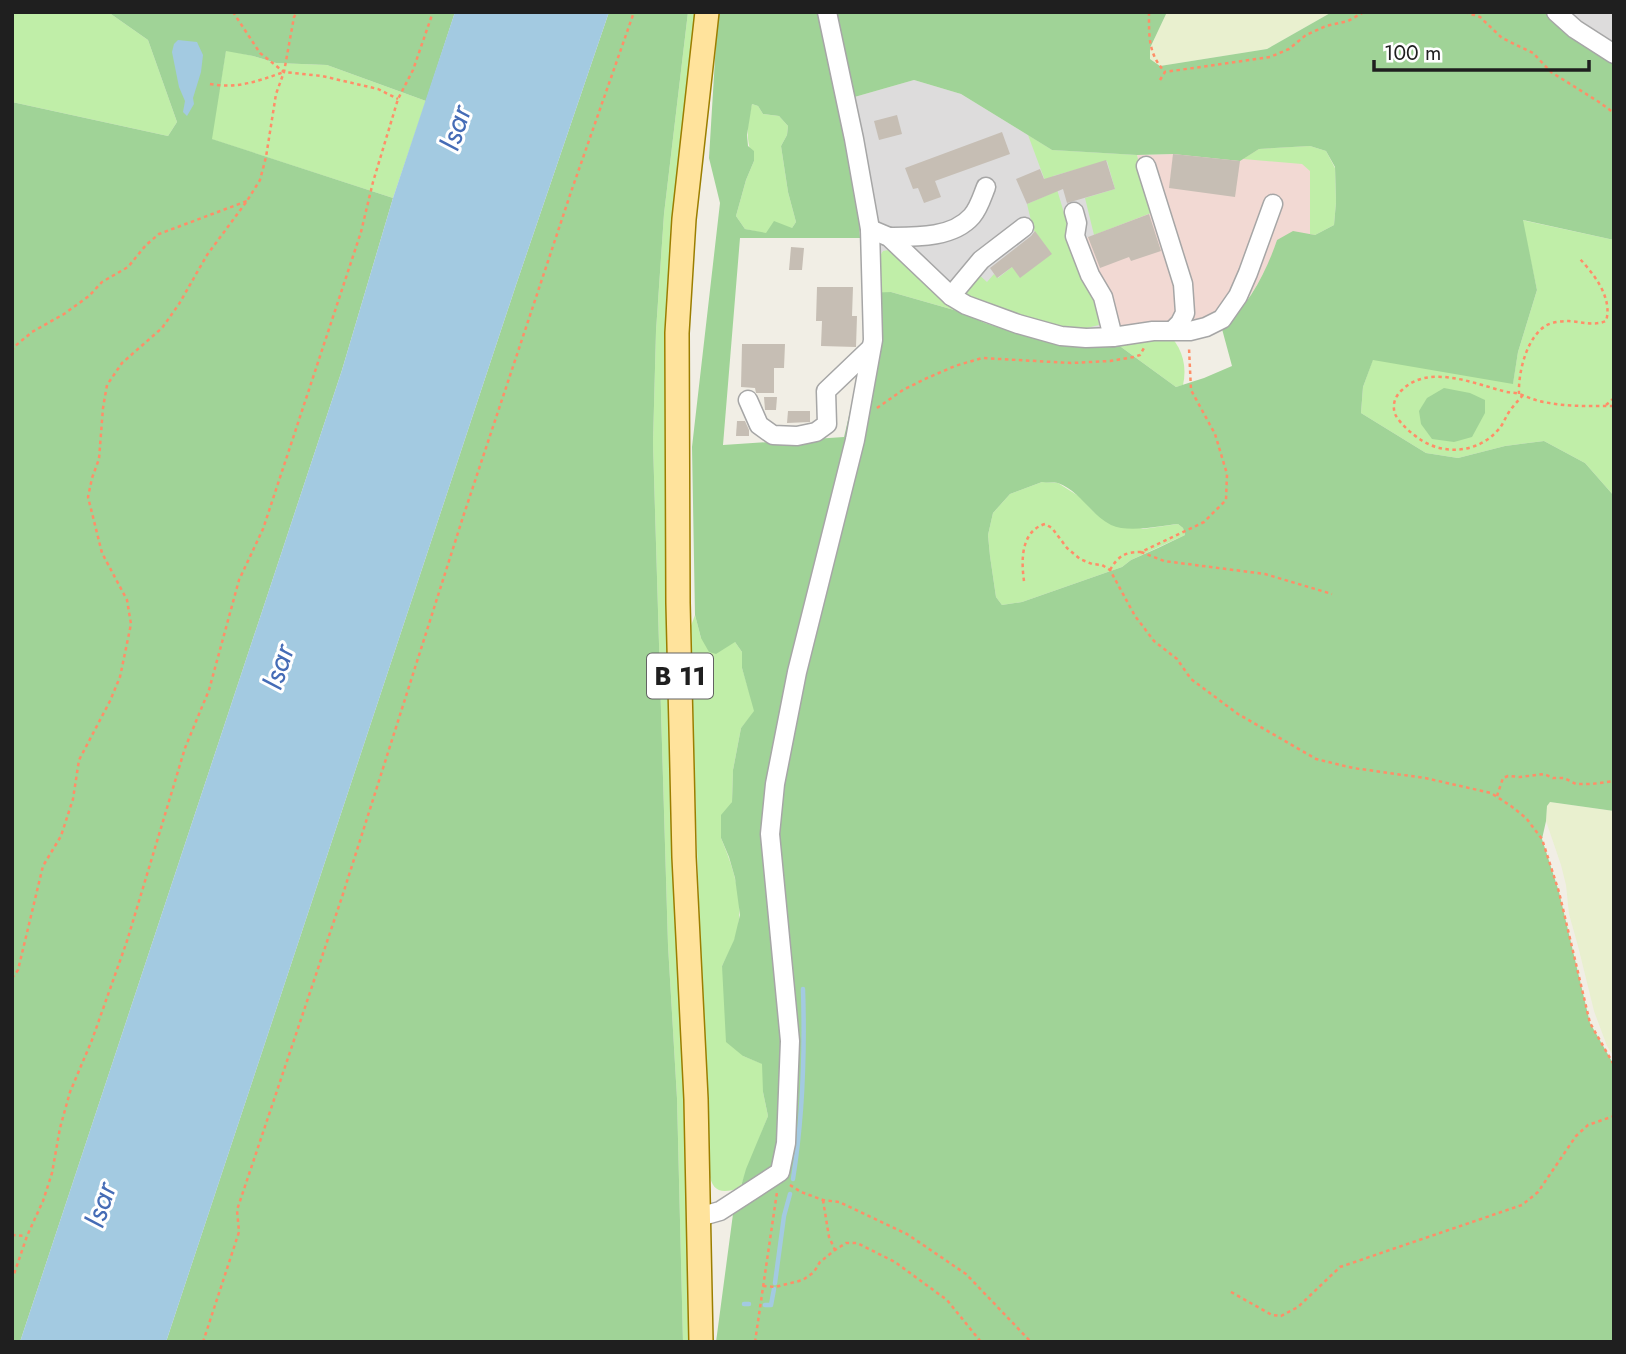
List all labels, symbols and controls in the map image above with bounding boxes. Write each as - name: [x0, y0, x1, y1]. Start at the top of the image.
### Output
- scale bar: [1374, 28, 1589, 72]
- text: 100 m: [1384, 38, 1441, 68]
- water label: Isar: [427, 98, 483, 156]
- water label: Isar: [250, 637, 306, 695]
- road number: B 11: [647, 654, 713, 698]
- water label: Isar: [72, 1175, 128, 1233]

